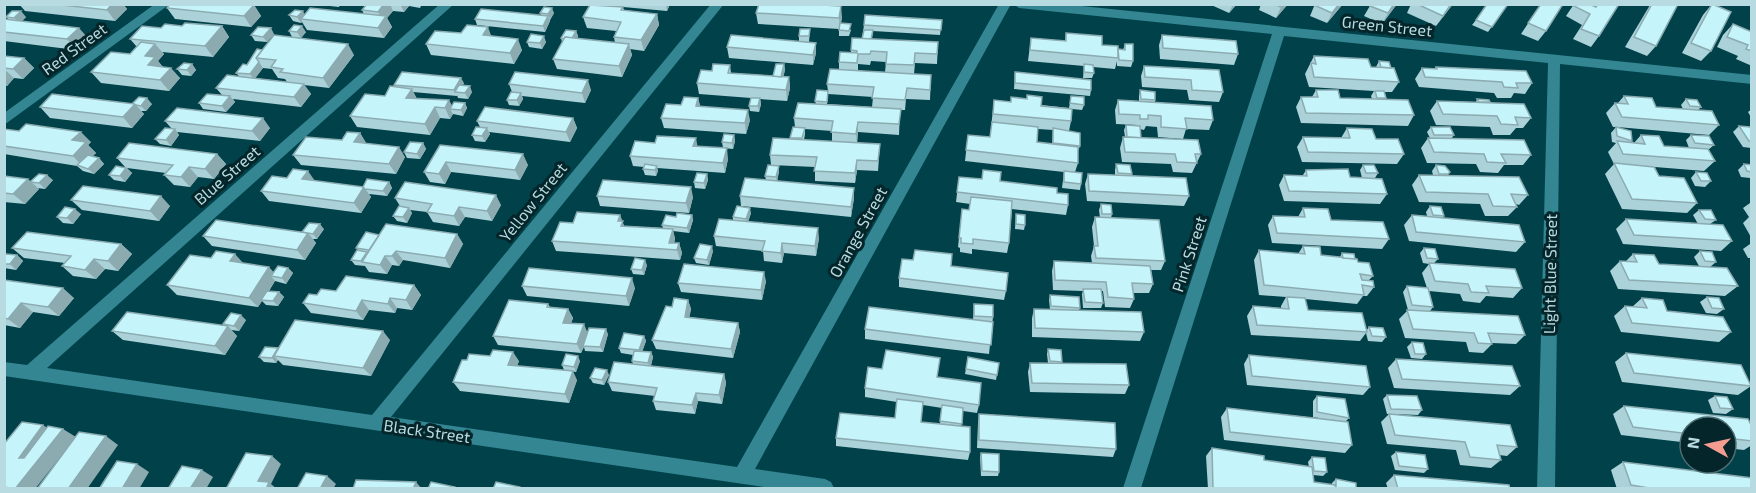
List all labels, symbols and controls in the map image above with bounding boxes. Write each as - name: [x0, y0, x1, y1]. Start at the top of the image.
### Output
- street label: Green Street: [1341, 11, 1433, 40]
- street label: Red Street: [38, 19, 110, 79]
- street label: Blue Street: [190, 141, 263, 208]
- street label: Yellow Street: [495, 158, 570, 245]
- street label: Orange Street: [825, 183, 890, 280]
- street label: Pink Street: [1167, 213, 1210, 294]
- street label: Light Blue Street: [1539, 214, 1560, 334]
- street label: Black Street: [383, 415, 472, 446]
- north arrow: [1678, 415, 1738, 475]
- text: N: [1682, 436, 1703, 450]

